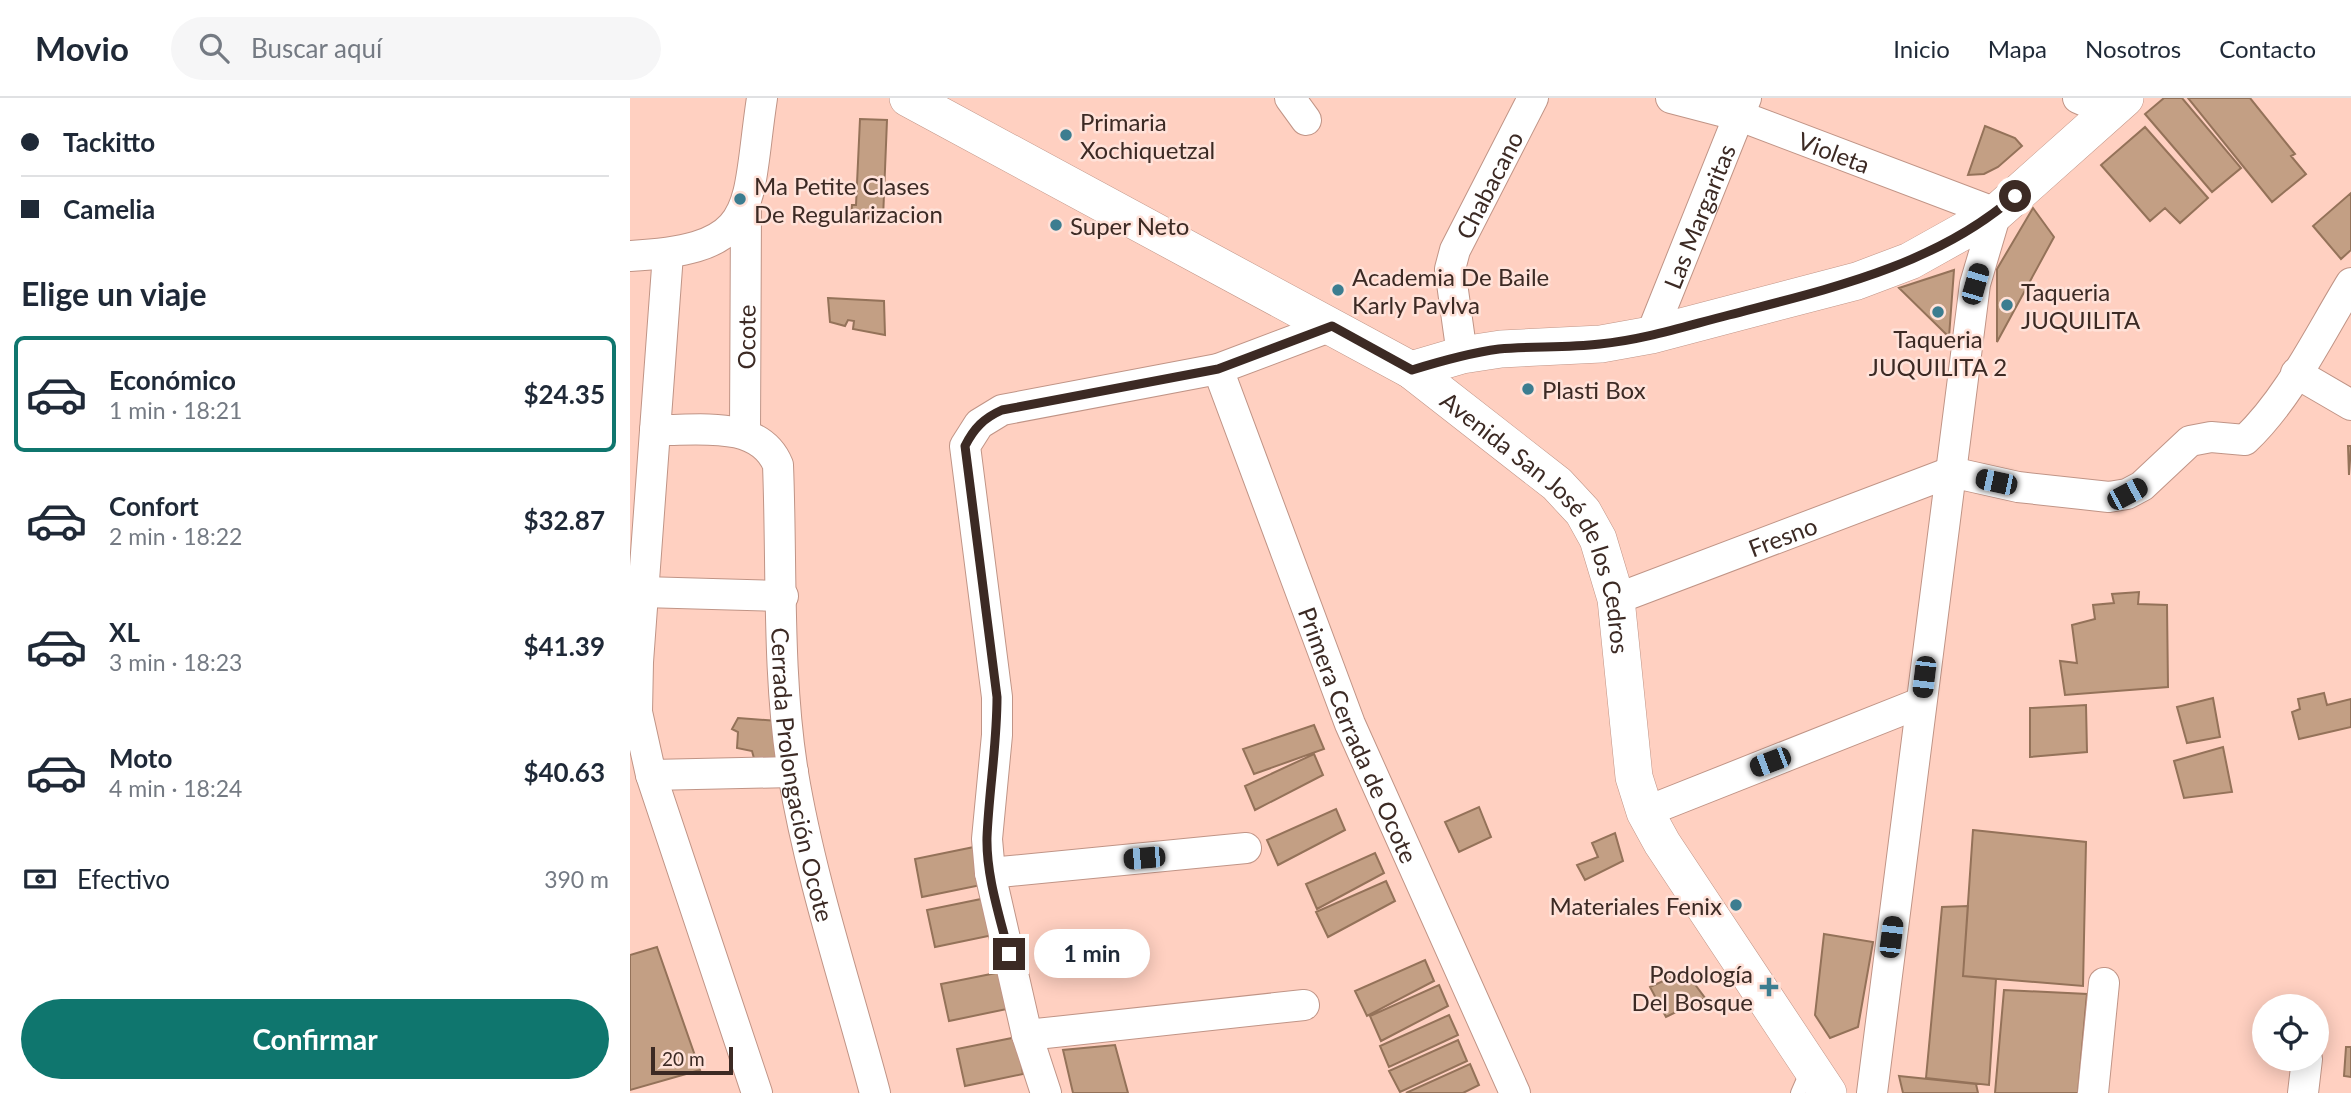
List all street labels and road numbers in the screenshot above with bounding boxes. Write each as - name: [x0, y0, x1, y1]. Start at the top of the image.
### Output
- street label: Violeta: [1794, 125, 1874, 178]
- street label: Chabacano: [1449, 126, 1528, 243]
- street label: Las Margaritas: [1657, 140, 1741, 293]
- street label: Ocote: [731, 304, 760, 370]
- street label: Avenida San José de los Cedros: [1436, 385, 1636, 655]
- street label: Fresno: [1744, 510, 1821, 562]
- street label: Primera Cerrada de Ocote: [1293, 603, 1425, 867]
- street label: Cerrada Prolongación Ocote: [767, 627, 841, 925]

